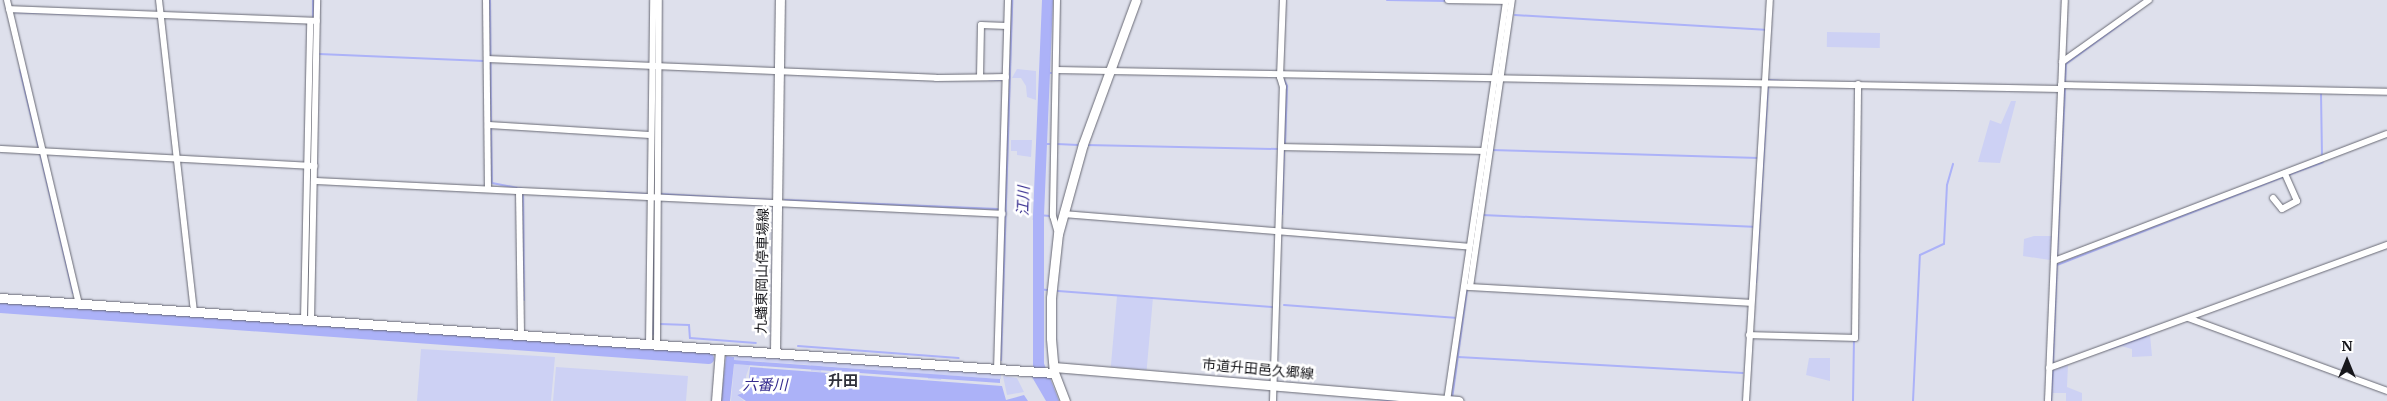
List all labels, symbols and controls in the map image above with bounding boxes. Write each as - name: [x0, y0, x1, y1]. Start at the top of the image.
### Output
- water label: 江川: [1013, 186, 1033, 216]
- street label: 九蟠東岡山停車場線: [753, 208, 771, 334]
- north arrow: [2322, 336, 2372, 386]
- text: N: [2341, 337, 2353, 355]
- street label: 市道升田邑久郷線: [1201, 356, 1315, 382]
- district label: 升田: [828, 372, 858, 390]
- water label: 六番川: [743, 376, 787, 394]

